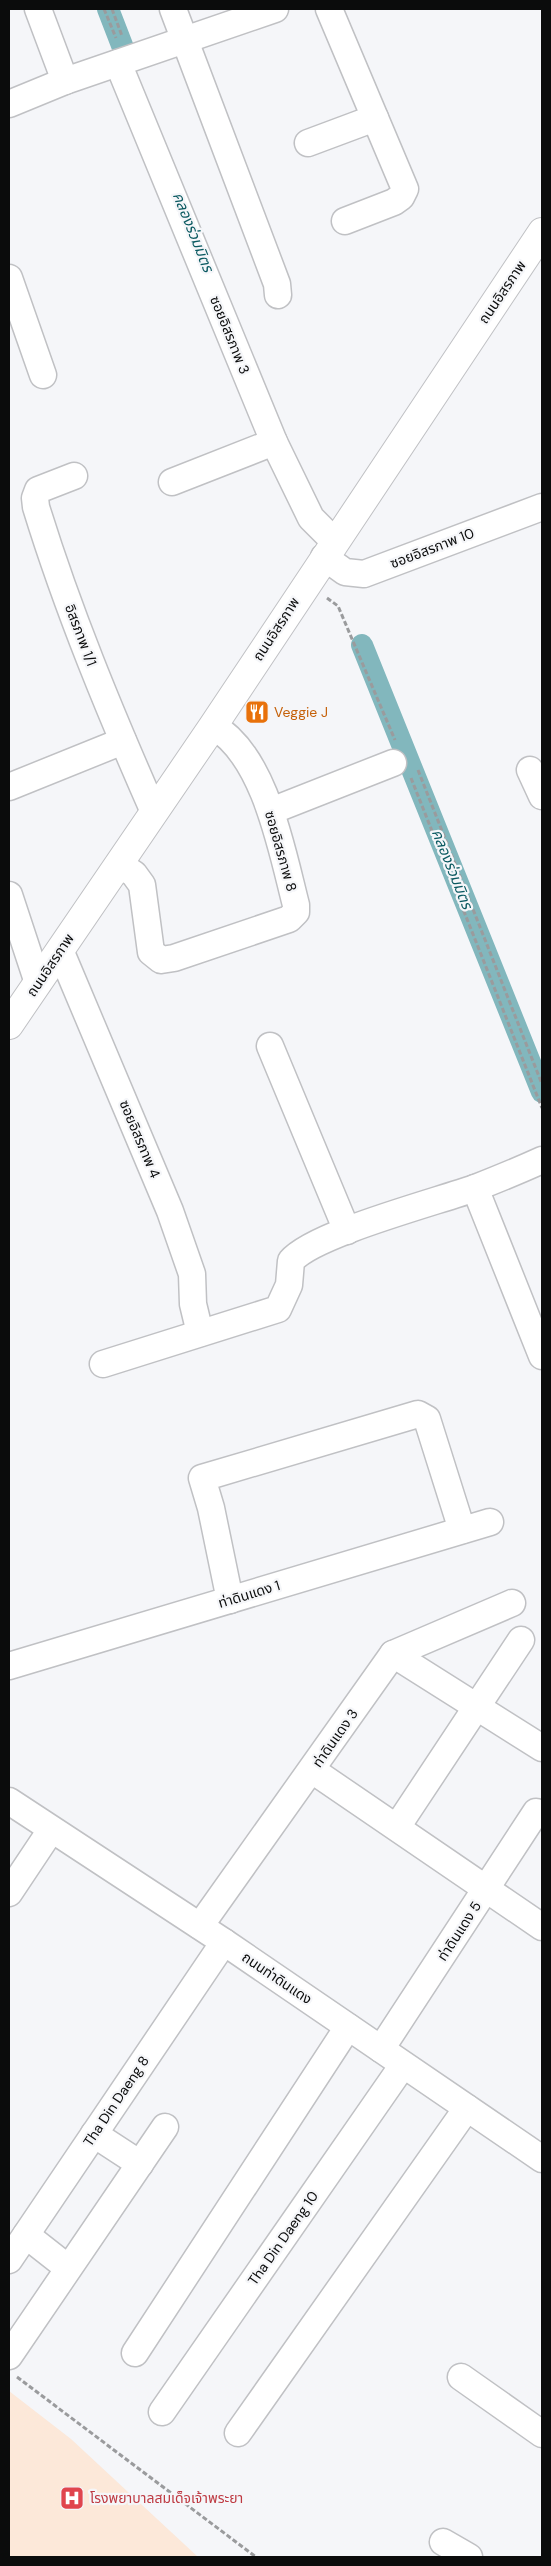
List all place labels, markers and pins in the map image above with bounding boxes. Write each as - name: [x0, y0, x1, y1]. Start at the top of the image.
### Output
- restaurant icon: Veggie J: [244, 699, 270, 725]
- place label: Veggie J: [274, 703, 328, 721]
- hospital icon: โรงพยาบาลสมเด็จเจ้าพระยา: [59, 2485, 85, 2511]
- place label: โรงพยาบาลสมเด็จเจ้าพระยา: [90, 2489, 243, 2507]

